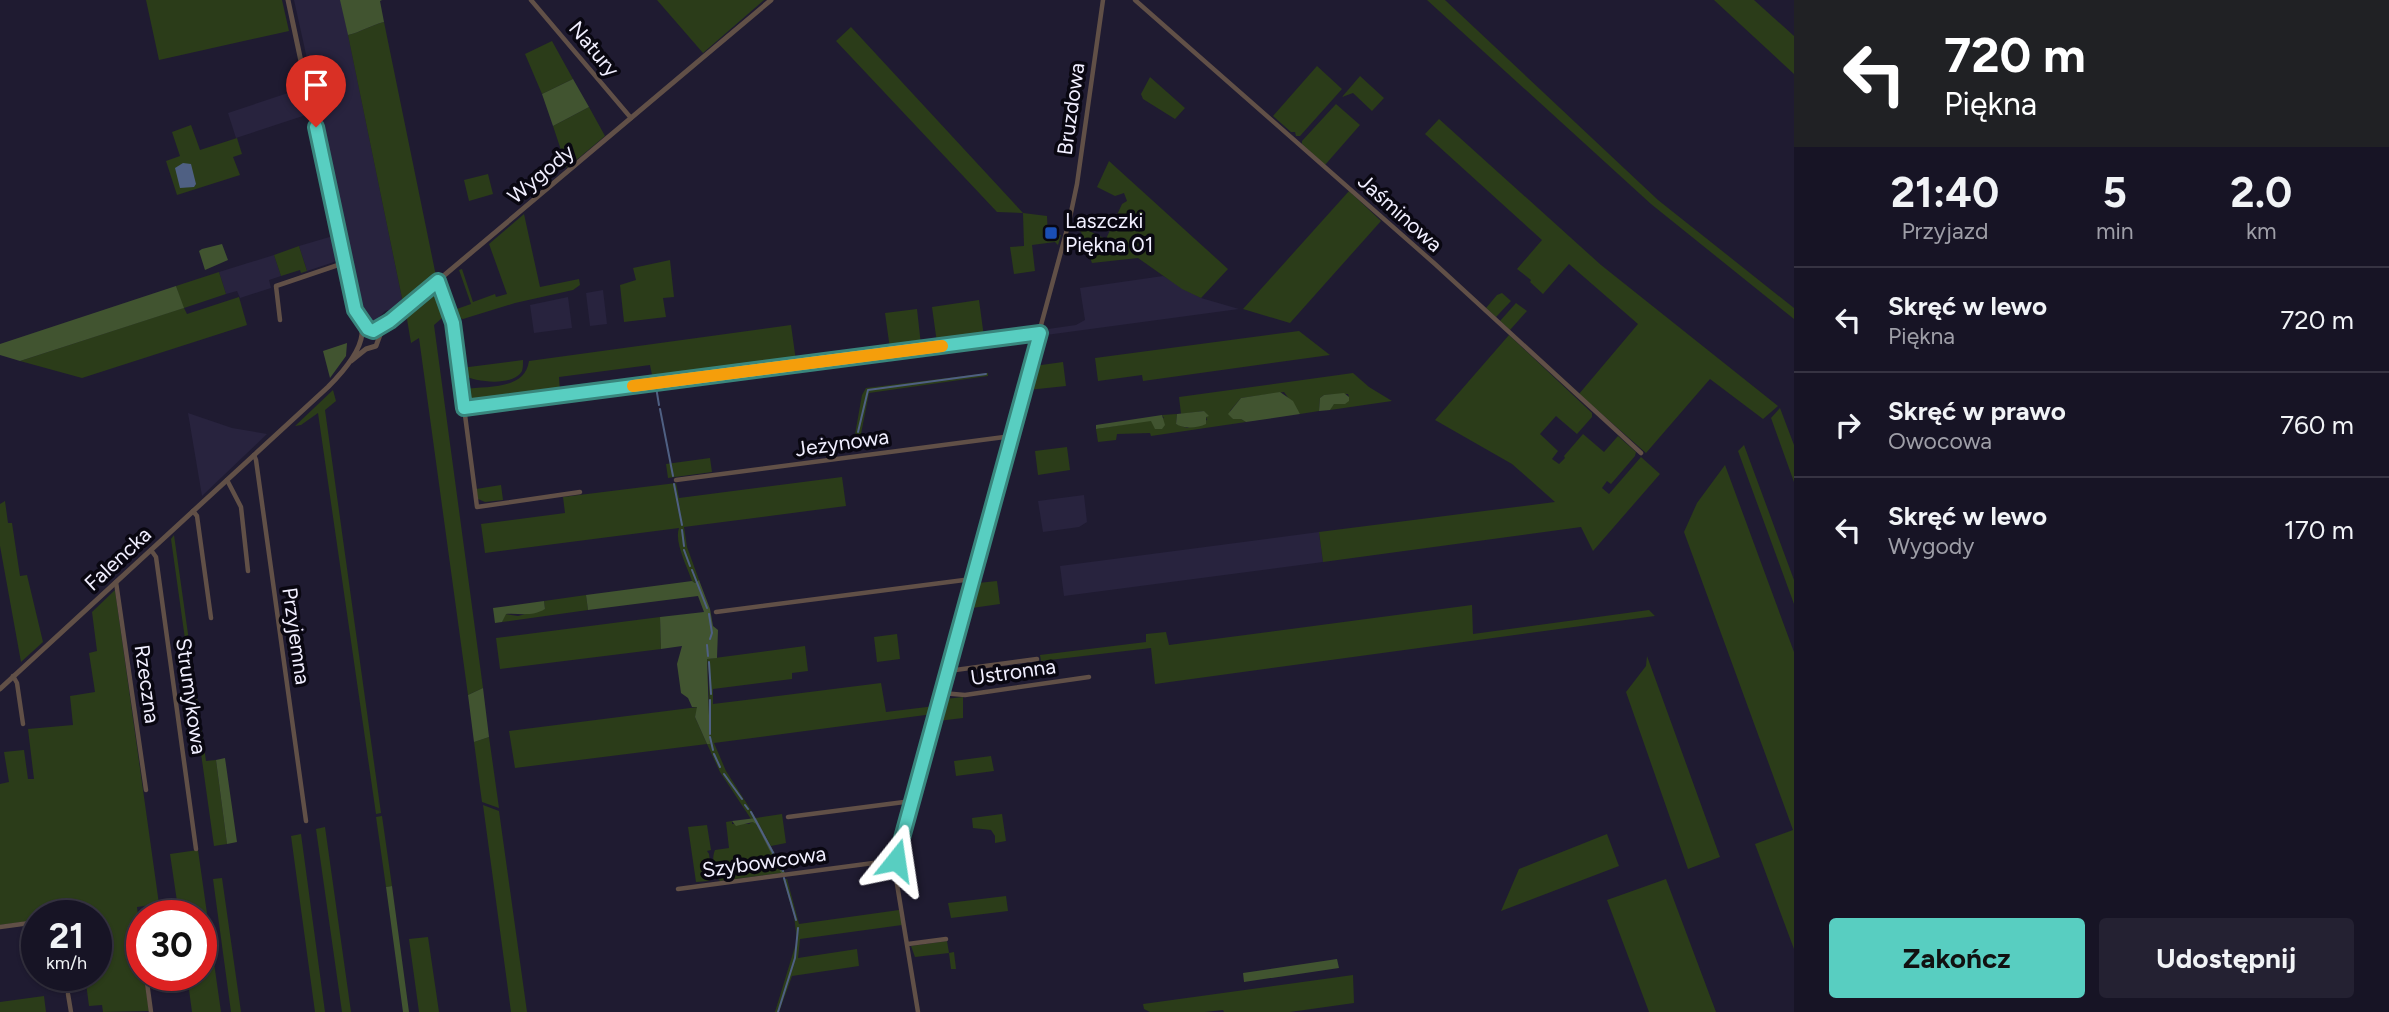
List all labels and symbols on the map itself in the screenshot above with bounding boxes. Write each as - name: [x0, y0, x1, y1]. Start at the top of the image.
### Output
- street label: Natury: [564, 16, 625, 82]
- pin: [286, 55, 346, 127]
- street label: Bruzdowa: [1052, 61, 1089, 157]
- street label: Wygody: [502, 139, 579, 209]
- street label: Jaśminowa: [1353, 168, 1448, 257]
- place label: Laszczki Piękna 01: [1065, 208, 1153, 257]
- marker: Laszczki Piękna 01: [1043, 225, 1059, 241]
- street label: Jeżynowa: [794, 424, 890, 461]
- street label: Falencka: [79, 522, 156, 596]
- street label: Przyjemna: [277, 586, 316, 686]
- street label: Strumykowa: [171, 636, 212, 756]
- street label: Rzeczna: [130, 643, 165, 725]
- street label: Ustronna: [969, 653, 1057, 690]
- position arrow: [859, 823, 933, 897]
- street label: Szybowcowa: [700, 840, 827, 883]
- speed limit sign: 30: [126, 900, 217, 991]

